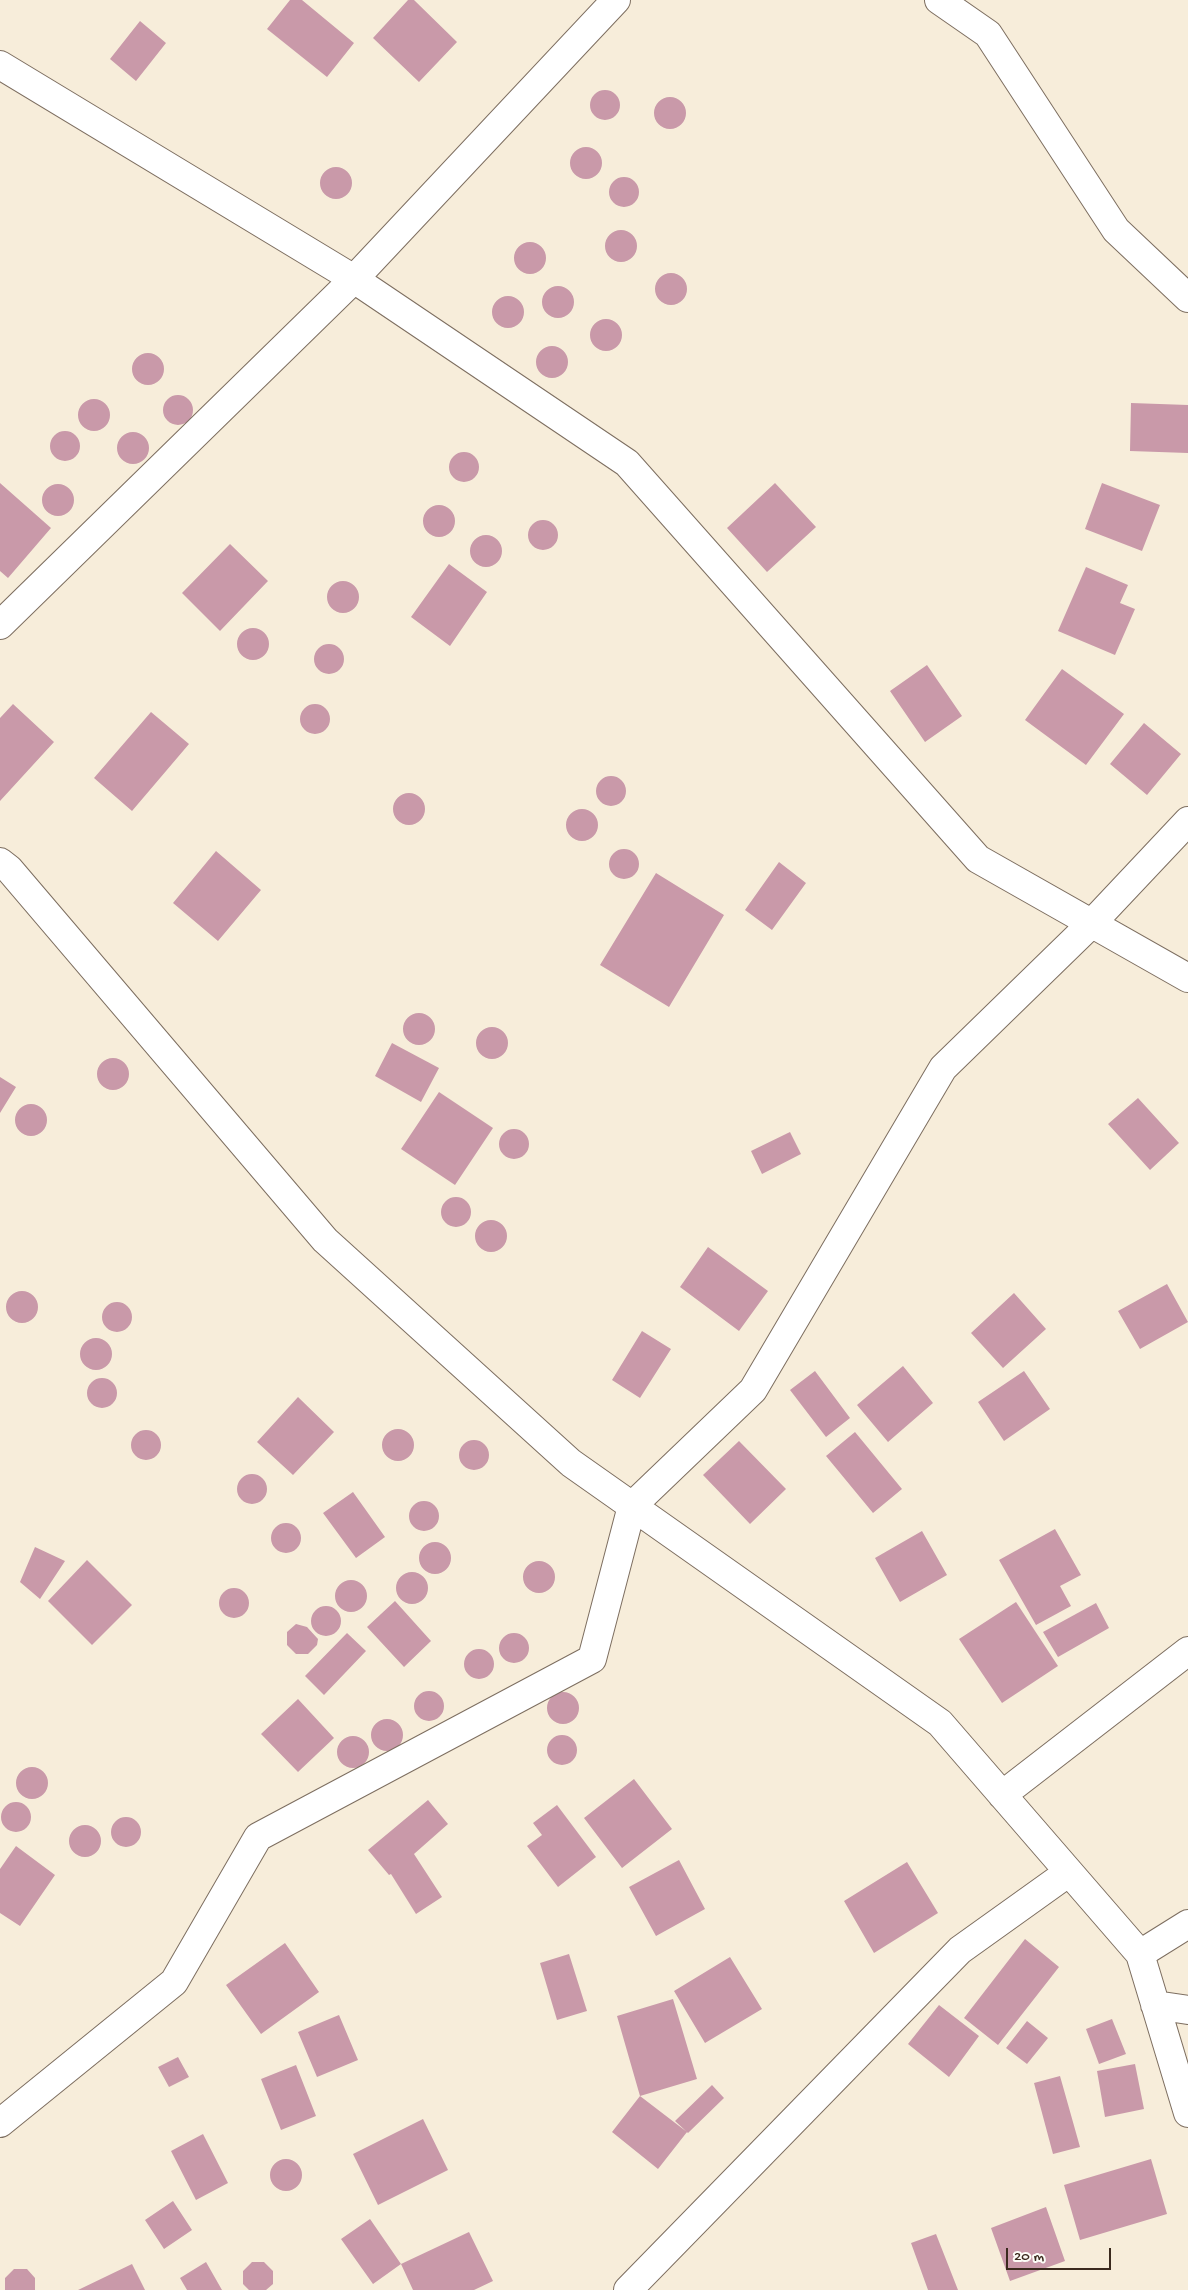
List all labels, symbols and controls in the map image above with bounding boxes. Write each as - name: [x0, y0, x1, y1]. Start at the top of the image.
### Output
- scale bar: [1008, 2238, 1113, 2270]
- text: 20 m: [1014, 2248, 1044, 2266]

